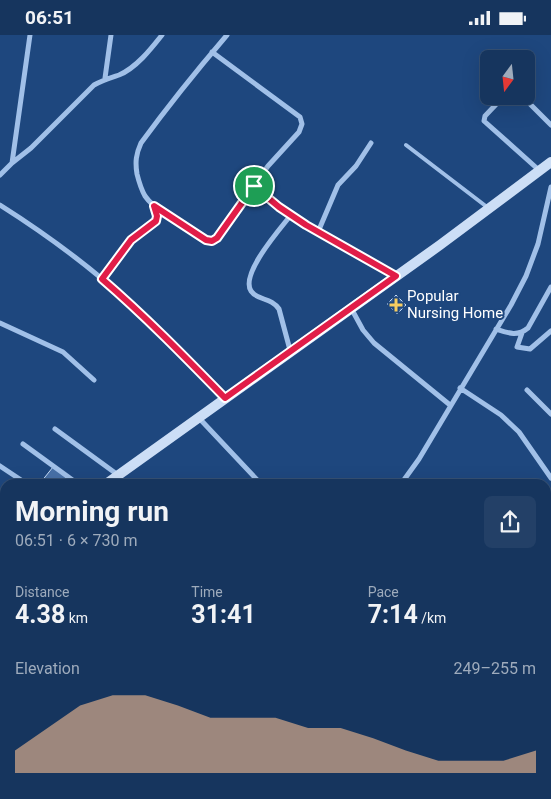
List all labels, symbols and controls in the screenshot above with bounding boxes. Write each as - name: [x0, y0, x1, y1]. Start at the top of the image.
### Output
- text: 06:51: [25, 6, 74, 29]
- north arrow: [480, 50, 535, 105]
- map controls: [480, 50, 535, 105]
- pin: [233, 165, 275, 207]
- icon: arrive: [240, 172, 268, 200]
- place label: Popular Nursing Home: [407, 287, 503, 322]
- marker: Popular Nursing Home: [389, 298, 403, 312]
- text: Morning run: [15, 495, 169, 528]
- button: share: [484, 496, 536, 548]
- text: 06:51 · 6 × 730 m: [15, 531, 137, 550]
- text: Distance: [15, 584, 70, 600]
- text: Time: [191, 584, 223, 600]
- text: Pace: [368, 584, 399, 600]
- text: 4.38: [15, 600, 65, 629]
- text: 31:41: [191, 600, 256, 629]
- text: 7:14: [368, 600, 418, 629]
- text: km: [65, 610, 88, 626]
- text: /km: [418, 610, 446, 626]
- text: Elevation: [15, 659, 80, 678]
- text: 249–255 m: [454, 659, 536, 678]

